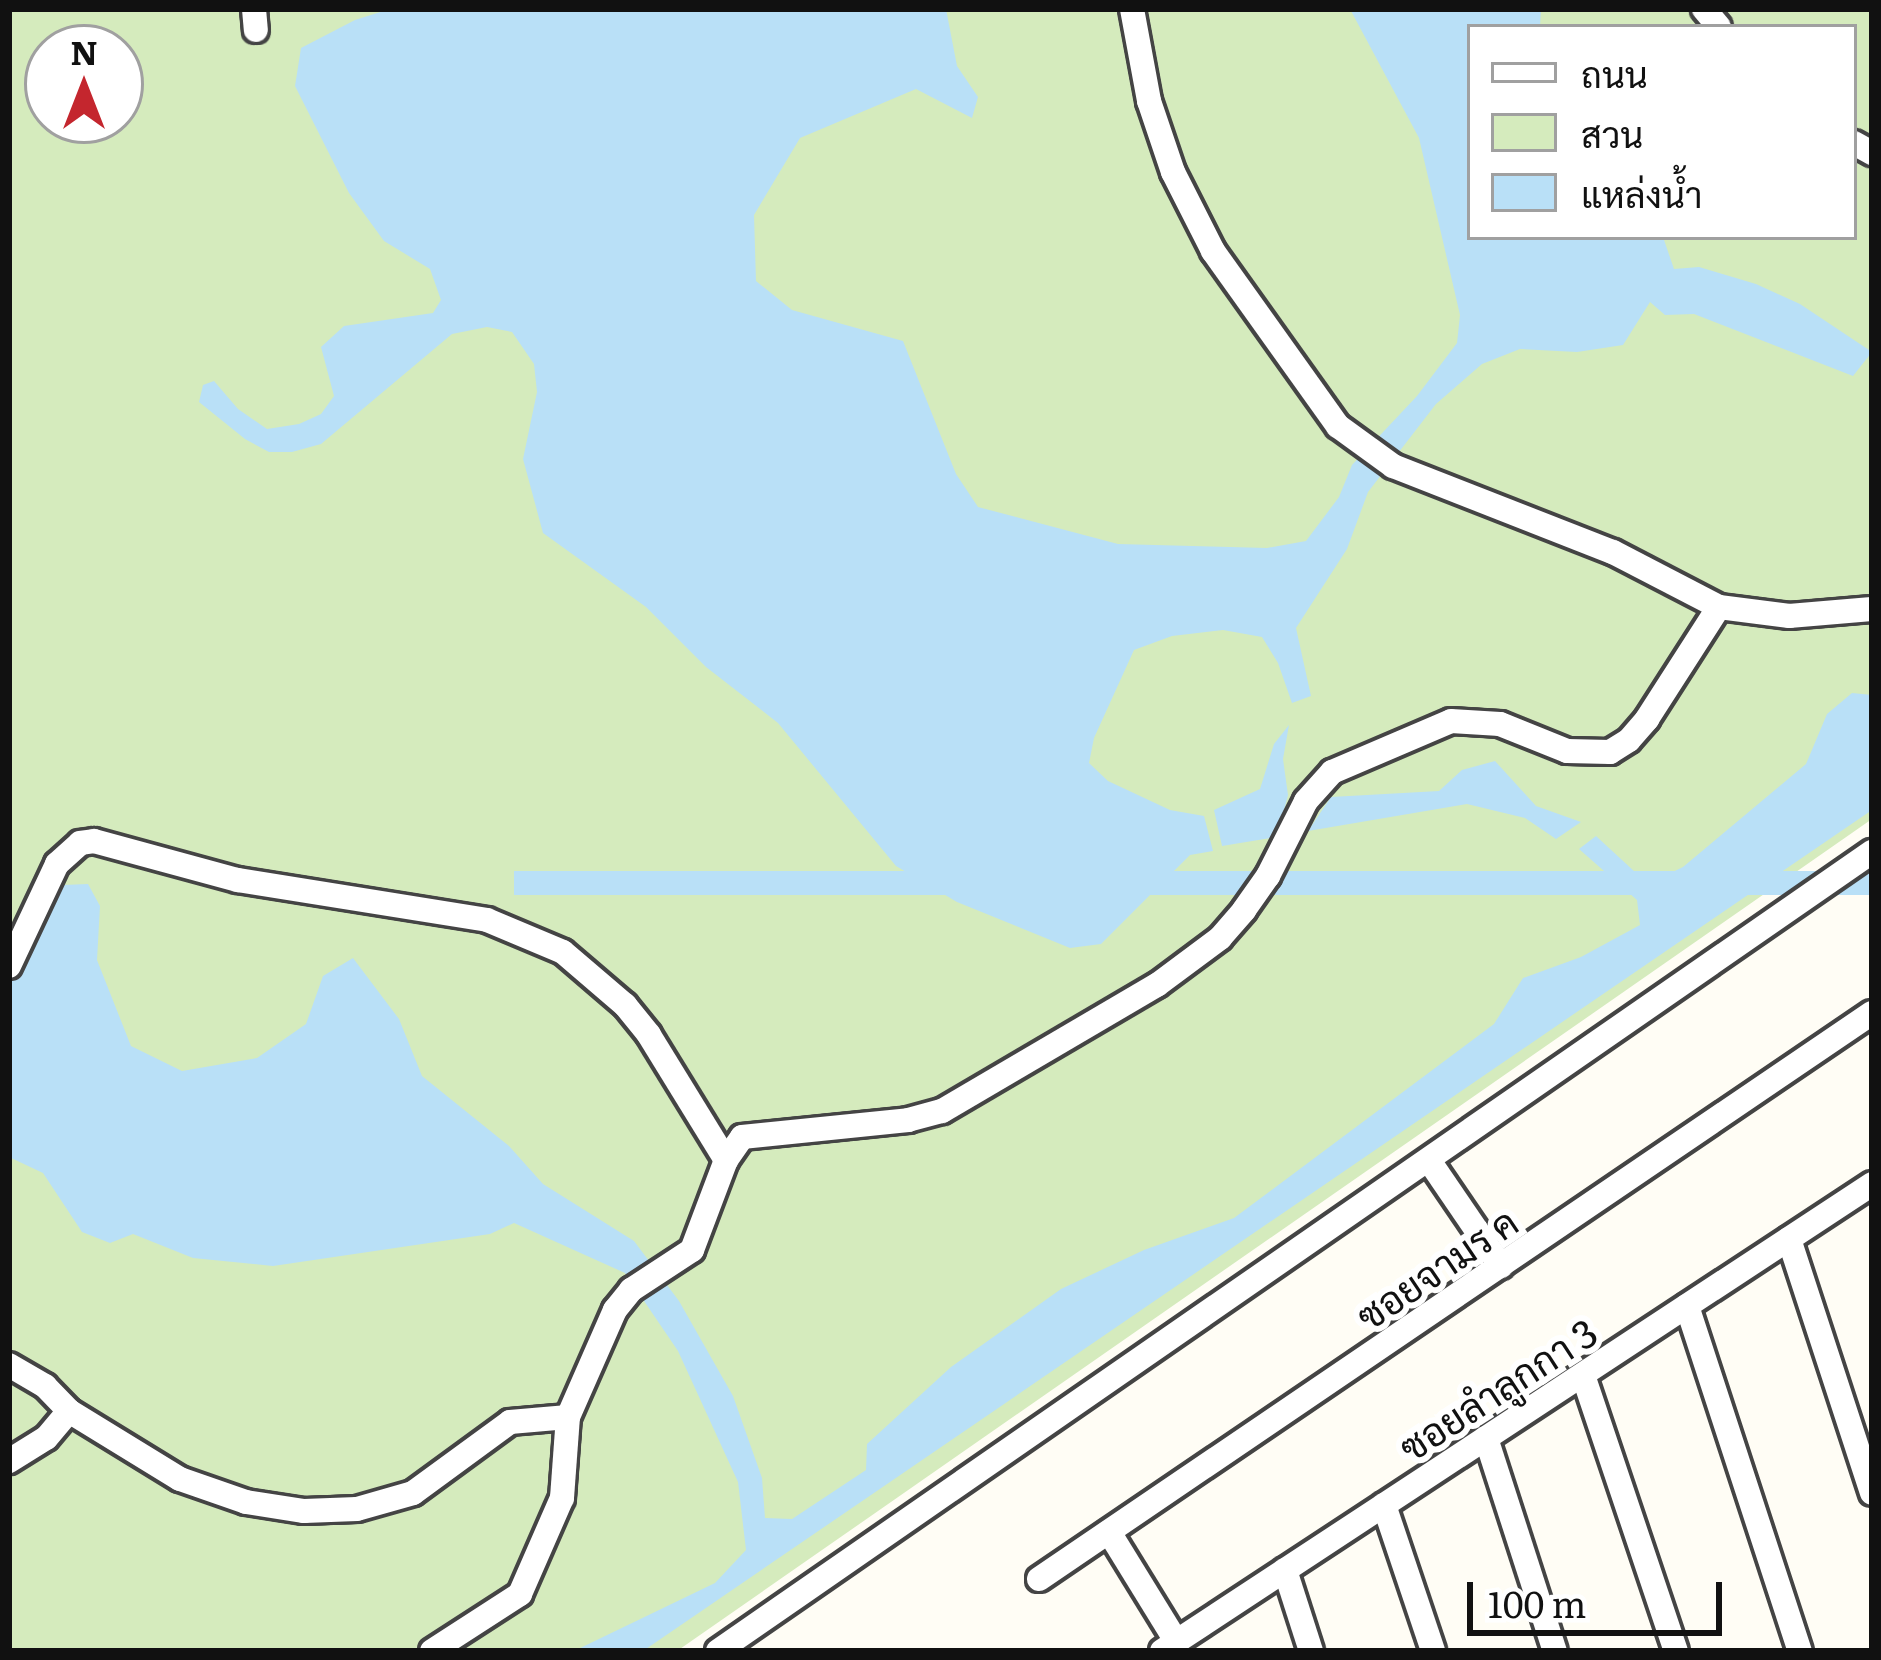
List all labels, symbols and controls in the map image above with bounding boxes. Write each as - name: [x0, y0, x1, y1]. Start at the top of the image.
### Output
- north arrow: [24, 24, 144, 144]
- legend: [1467, 24, 1857, 240]
- text: N: [70, 26, 98, 75]
- text: ถนน: [1581, 46, 1648, 99]
- text: สวน: [1581, 106, 1643, 159]
- text: แหล่งน้ำ: [1581, 166, 1702, 219]
- street label: ซอยจามร ค: [1347, 1196, 1525, 1338]
- street label: ซอยลำลูกกา 3: [1389, 1307, 1605, 1469]
- scale bar: [1473, 1558, 1728, 1632]
- text: 100 m: [1488, 1576, 1586, 1629]

